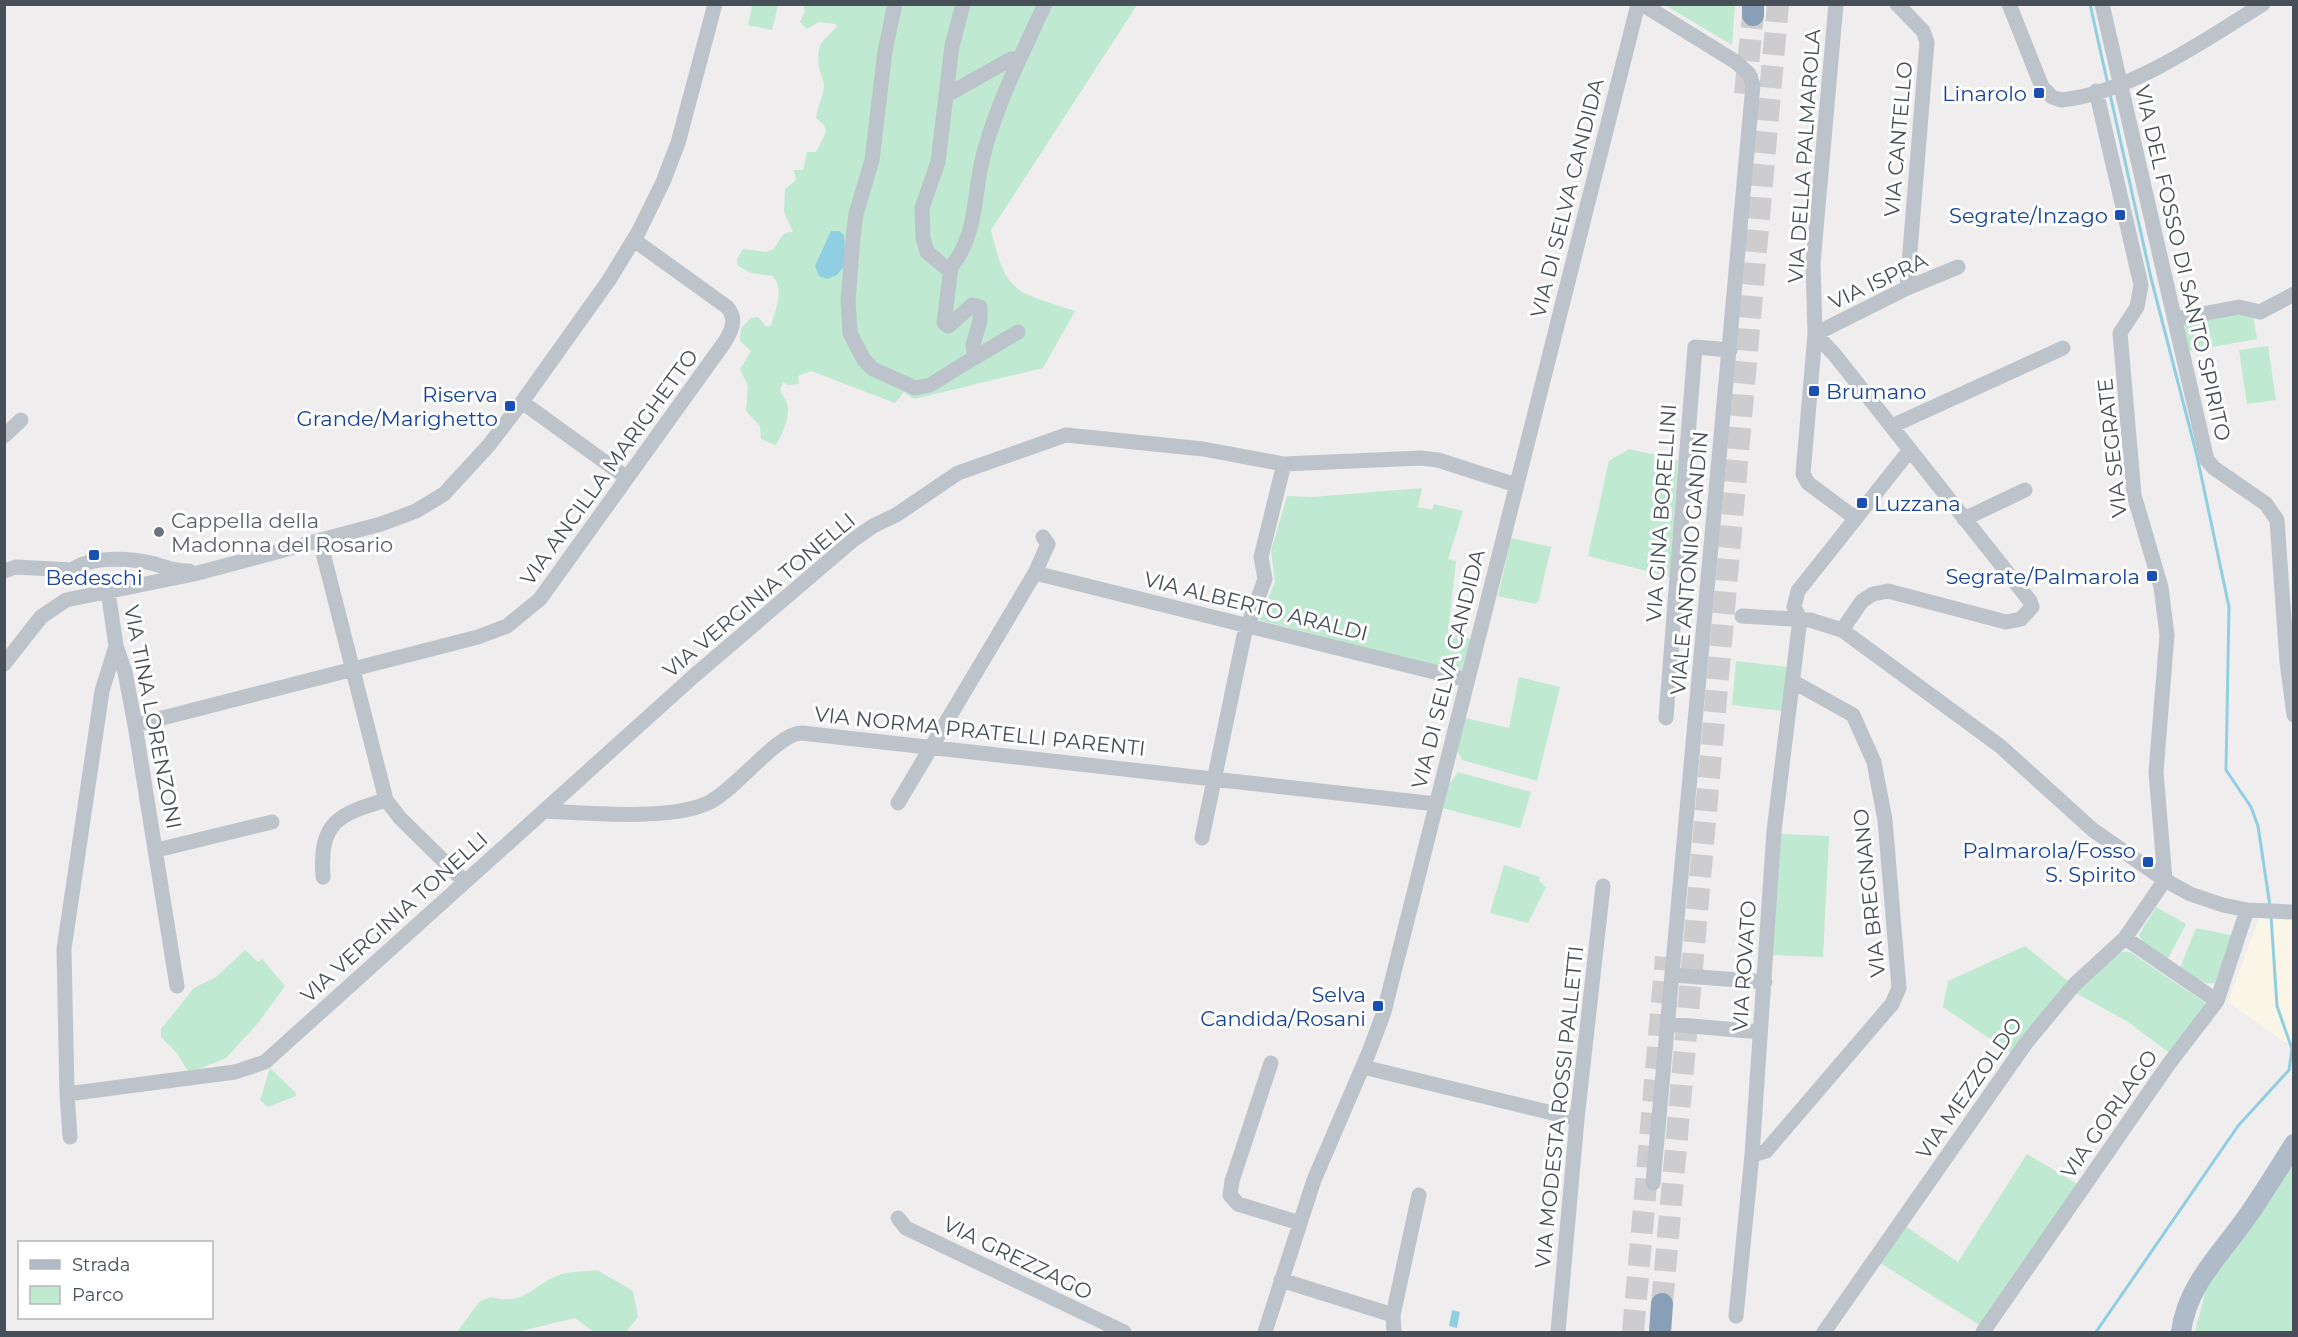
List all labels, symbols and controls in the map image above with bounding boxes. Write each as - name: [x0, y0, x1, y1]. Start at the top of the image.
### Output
- street label: VIA DELLA PALMAROLA: [1783, 27, 1825, 284]
- street label: VIA CANTELLO: [1879, 60, 1917, 218]
- street label: VIA DI SELVA CANDIDA: [1525, 75, 1609, 320]
- place label: Linarolo: [1942, 81, 2027, 106]
- street label: VIA DEL FOSSO DI SANTO SPIRITO: [2130, 83, 2236, 443]
- marker: Linarolo: [2032, 86, 2046, 100]
- place label: Segrate/Inzago: [1949, 203, 2108, 228]
- marker: Segrate/Inzago: [2113, 208, 2127, 222]
- street label: VIA ISPRA: [1825, 247, 1932, 315]
- street label: VIA ANCILLA MARIGHETTO: [515, 344, 703, 590]
- street label: VIA SEGRATE: [2092, 377, 2132, 519]
- place label: Brumano: [1826, 379, 1926, 404]
- place label: Riserva Grande/Marighetto: [297, 382, 498, 431]
- marker: Brumano: [1807, 384, 1821, 398]
- marker: Riserva Grande/Marighetto: [503, 399, 517, 413]
- street label: VIA GINA BORELLINI: [1641, 403, 1681, 623]
- street label: VIALE ANTONIO GANDIN: [1665, 430, 1713, 696]
- place label: Luzzana: [1874, 491, 1961, 516]
- marker: Luzzana: [1855, 496, 1869, 510]
- street label: VIA VERGINIA TONELLI: [658, 507, 860, 683]
- place label: Cappella della Madonna del Rosario: [171, 508, 393, 557]
- marker: Cappella della Madonna del Rosario: [152, 525, 166, 539]
- street label: VIA DI SELVA CANDIDA: [1406, 546, 1490, 791]
- marker: Bedeschi: [87, 548, 101, 562]
- place label: Segrate/Palmarola: [1945, 564, 2140, 589]
- place label: Bedeschi: [45, 565, 143, 590]
- street label: VIA ALBERTO ARALDI: [1141, 566, 1371, 646]
- marker: Segrate/Palmarola: [2145, 569, 2159, 583]
- street label: VIA TINA LORENZONI: [119, 603, 187, 831]
- street label: VIA NORMA PRATELLI PARENTI: [813, 701, 1147, 761]
- street label: VIA BREGNANO: [1848, 807, 1890, 979]
- street label: VIA VERGINIA TONELLI: [295, 826, 493, 1008]
- place label: Palmarola/Fosso S. Spirito: [1962, 838, 2136, 887]
- marker: Palmarola/Fosso S. Spirito: [2141, 855, 2155, 869]
- street label: VIA ROVATO: [1727, 900, 1761, 1032]
- street label: VIA MODESTA ROSSI PALLETTI: [1530, 945, 1588, 1269]
- place label: Selva Candida/Rosani: [1200, 982, 1366, 1031]
- marker: Selva Candida/Rosani: [1371, 999, 1385, 1013]
- street label: VIA MEZZOLDO: [1911, 1012, 2027, 1164]
- street label: VIA GORLAGO: [2055, 1045, 2163, 1183]
- street label: VIA GREZZAGO: [939, 1211, 1097, 1305]
- legend: [18, 1241, 213, 1319]
- text: Strada: [72, 1254, 130, 1276]
- text: Parco: [72, 1284, 124, 1306]

